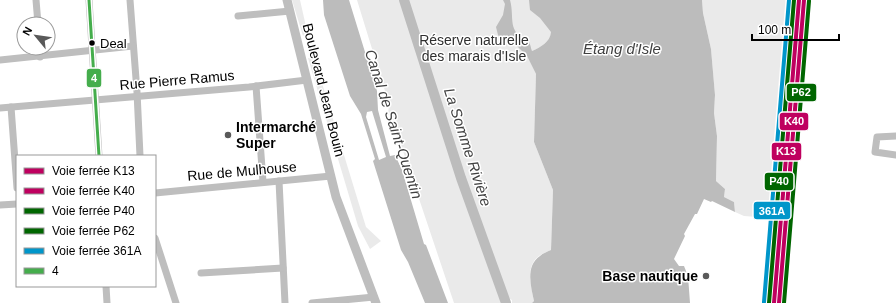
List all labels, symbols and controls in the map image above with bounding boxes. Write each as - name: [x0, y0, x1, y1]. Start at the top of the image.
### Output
- north arrow: [16, 16, 56, 56]
- scale bar: [752, 16, 839, 42]
- street label: Boulevard Jean Bouin: [300, 22, 348, 158]
- text: 100 m: [758, 23, 791, 37]
- text: N: [20, 25, 34, 38]
- park label: Réserve naturelle des marais d'Isle: [419, 32, 529, 64]
- place label: Deal: [100, 36, 127, 51]
- marker: Deal: [87, 38, 97, 48]
- water label: Étang d'Isle: [583, 40, 661, 57]
- water label: Canal de Saint-Quentin: [362, 47, 426, 201]
- street label: Rue Pierre Ramus: [119, 67, 235, 93]
- line badge: 4: [86, 68, 102, 88]
- text: 4: [91, 72, 98, 84]
- line badge: P62: [786, 83, 817, 102]
- water label: La Somme Rivière: [441, 86, 495, 208]
- text: P62: [791, 86, 811, 98]
- line badge: K40: [779, 112, 809, 131]
- text: K40: [784, 115, 804, 127]
- place label: Intermarché Super: [236, 119, 316, 151]
- marker: Intermarché Super: [223, 130, 233, 140]
- line badge: K13: [771, 142, 802, 161]
- text: K13: [776, 145, 796, 157]
- legend: [16, 155, 156, 287]
- street label: Rue de Mulhouse: [187, 158, 298, 184]
- text: Voie ferrée K13: [52, 164, 135, 178]
- line badge: P40: [764, 172, 794, 191]
- text: P40: [769, 175, 789, 187]
- text: Voie ferrée K40: [52, 184, 135, 198]
- line badge: 361A: [753, 201, 791, 220]
- text: Voie ferrée P40: [52, 204, 135, 218]
- text: 361A: [759, 205, 785, 217]
- text: Voie ferrée P62: [52, 224, 135, 238]
- text: Voie ferrée 361A: [52, 244, 141, 258]
- text: 4: [52, 264, 59, 278]
- place label: Base nautique: [602, 268, 698, 284]
- marker: Base nautique: [701, 271, 711, 281]

